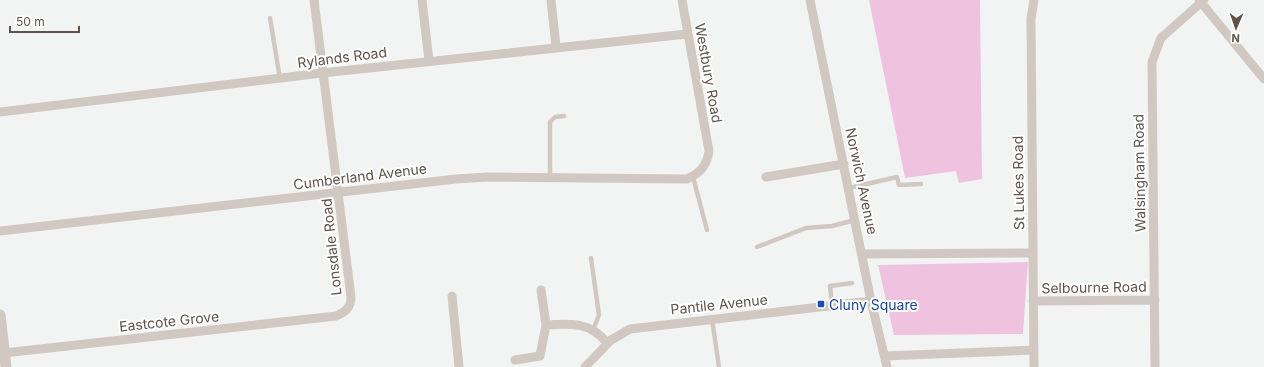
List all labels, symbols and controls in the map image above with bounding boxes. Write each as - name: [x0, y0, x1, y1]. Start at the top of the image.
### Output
- scale bar: [10, 8, 79, 34]
- north arrow: [1216, 8, 1256, 48]
- text: 50 m: [16, 14, 45, 29]
- street label: Westbury Road: [692, 22, 726, 124]
- text: N: [1231, 31, 1240, 45]
- street label: Rylands Road: [296, 43, 388, 71]
- street label: Walsingham Road: [1129, 114, 1149, 232]
- street label: Norwich Avenue: [842, 126, 882, 236]
- street label: St Lukes Road: [1009, 136, 1027, 230]
- street label: Cumberland Avenue: [292, 159, 428, 193]
- street label: Lonsdale Road: [317, 198, 345, 296]
- street label: Selbourne Road: [1041, 278, 1147, 296]
- street label: Pantile Avenue: [670, 290, 768, 318]
- place label: Cluny Square: [829, 296, 918, 313]
- marker: Cluny Square: [816, 299, 826, 309]
- street label: Eastcote Grove: [118, 307, 220, 335]

